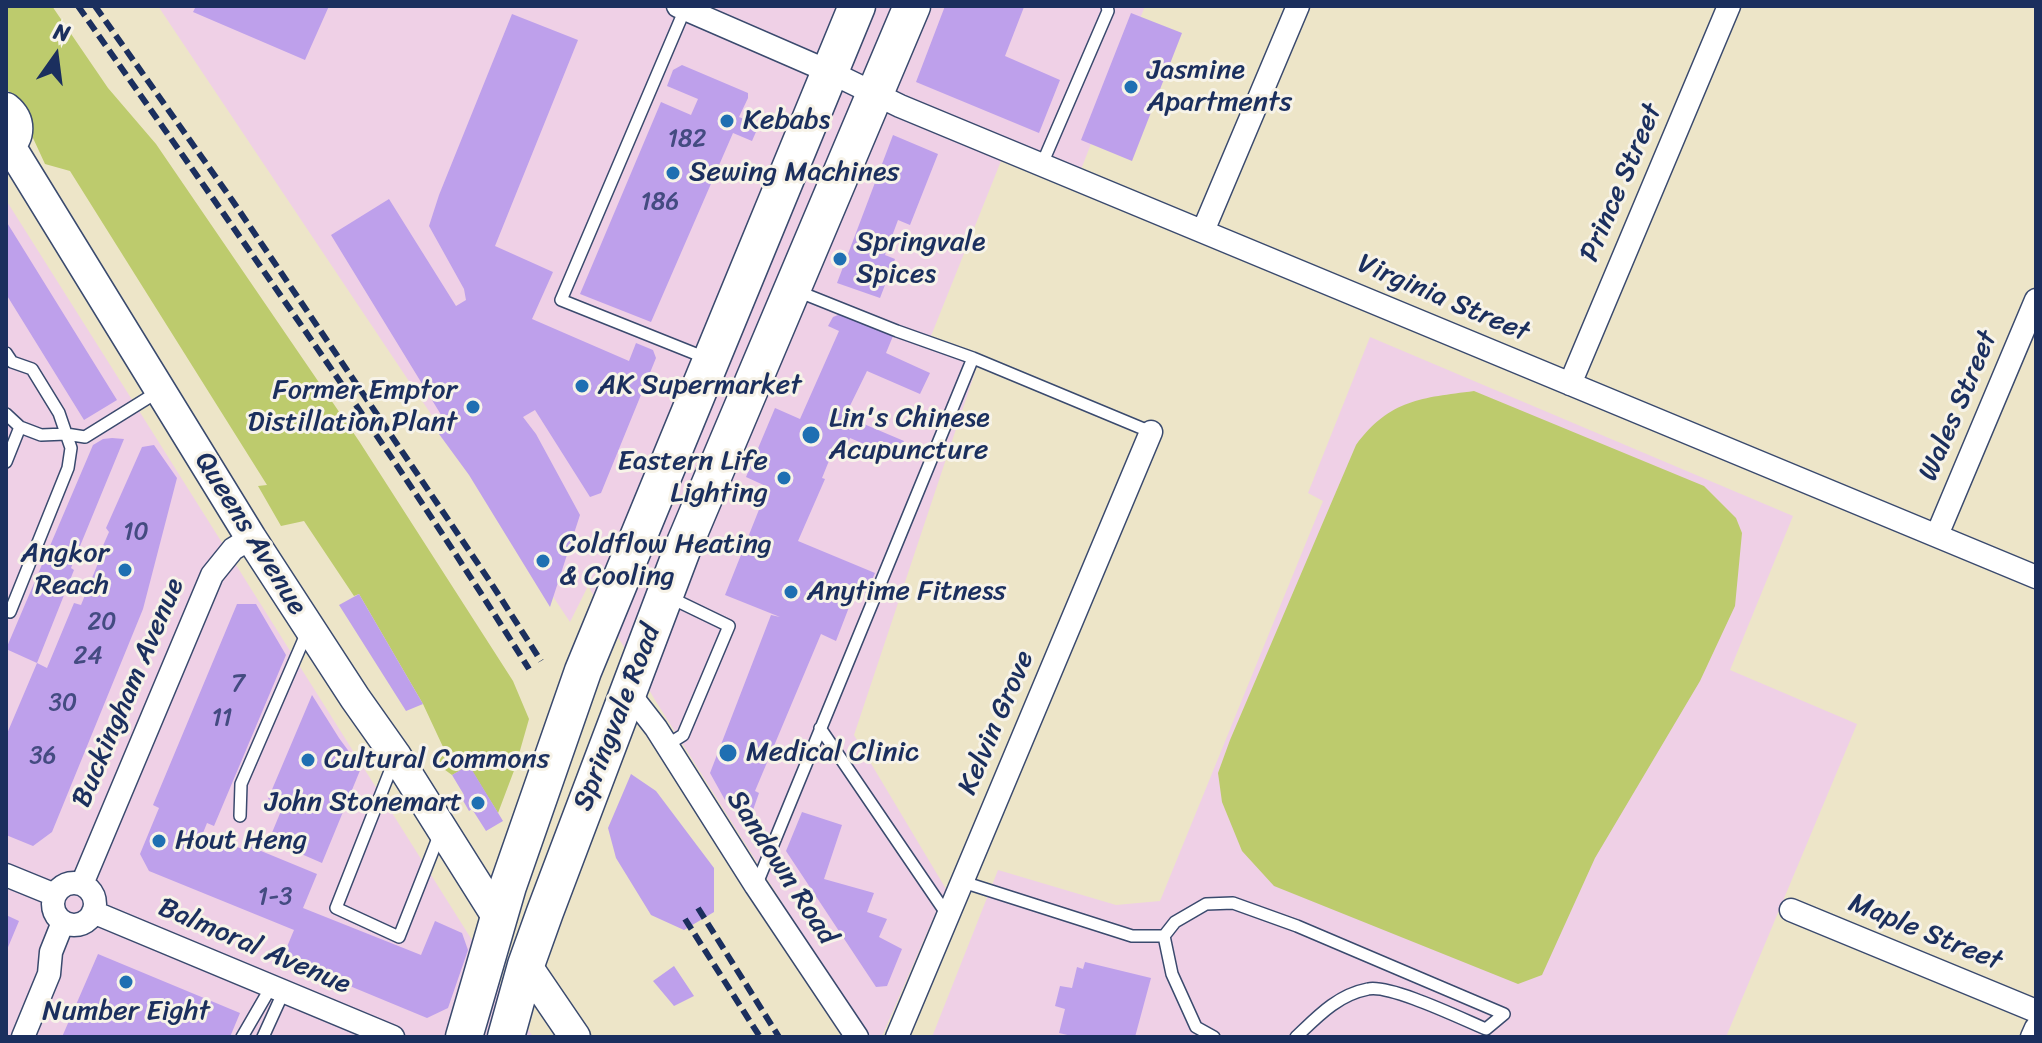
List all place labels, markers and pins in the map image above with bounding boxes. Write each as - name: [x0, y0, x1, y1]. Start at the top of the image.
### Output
- place label: Jasmine Apartments: [1147, 54, 1292, 120]
- marker: Jasmine Apartments: [1122, 78, 1140, 96]
- place label: Kebabs: [743, 104, 830, 138]
- marker: Kebabs: [718, 112, 736, 130]
- place label: Sewing Machines: [689, 156, 899, 190]
- marker: Sewing Machines: [664, 164, 682, 182]
- place label: Springvale Spices: [856, 226, 985, 292]
- marker: Springvale Spices: [831, 250, 849, 268]
- place label: AK Supermarket: [598, 369, 802, 403]
- place label: Former Emptor Distillation Plant: [248, 374, 457, 440]
- marker: AK Supermarket: [573, 377, 591, 395]
- marker: Former Emptor Distillation Plant: [464, 398, 482, 416]
- place label: Lin's Chinese Acupuncture: [829, 402, 990, 468]
- marker: Lin's Chinese Acupuncture: [800, 424, 822, 446]
- place label: Eastern Life Lighting: [618, 445, 768, 511]
- marker: Eastern Life Lighting: [775, 469, 793, 487]
- place label: Coldflow Heating & Cooling: [559, 528, 772, 594]
- place label: Angkor Reach: [21, 537, 109, 603]
- marker: Coldflow Heating & Cooling: [534, 552, 552, 570]
- marker: Angkor Reach: [116, 561, 134, 579]
- place label: Anytime Fitness: [807, 575, 1006, 609]
- marker: Anytime Fitness: [782, 583, 800, 601]
- place label: Medical Clinic: [746, 736, 919, 770]
- marker: Medical Clinic: [717, 742, 739, 764]
- place label: Cultural Commons: [324, 743, 550, 777]
- marker: Cultural Commons: [299, 751, 317, 769]
- place label: John Stonemart: [265, 786, 462, 820]
- marker: John Stonemart: [469, 794, 487, 812]
- place label: Hout Heng: [175, 824, 307, 858]
- marker: Hout Heng: [150, 832, 168, 850]
- marker: Number Eight: [117, 973, 135, 991]
- place label: Number Eight: [42, 995, 210, 1029]

